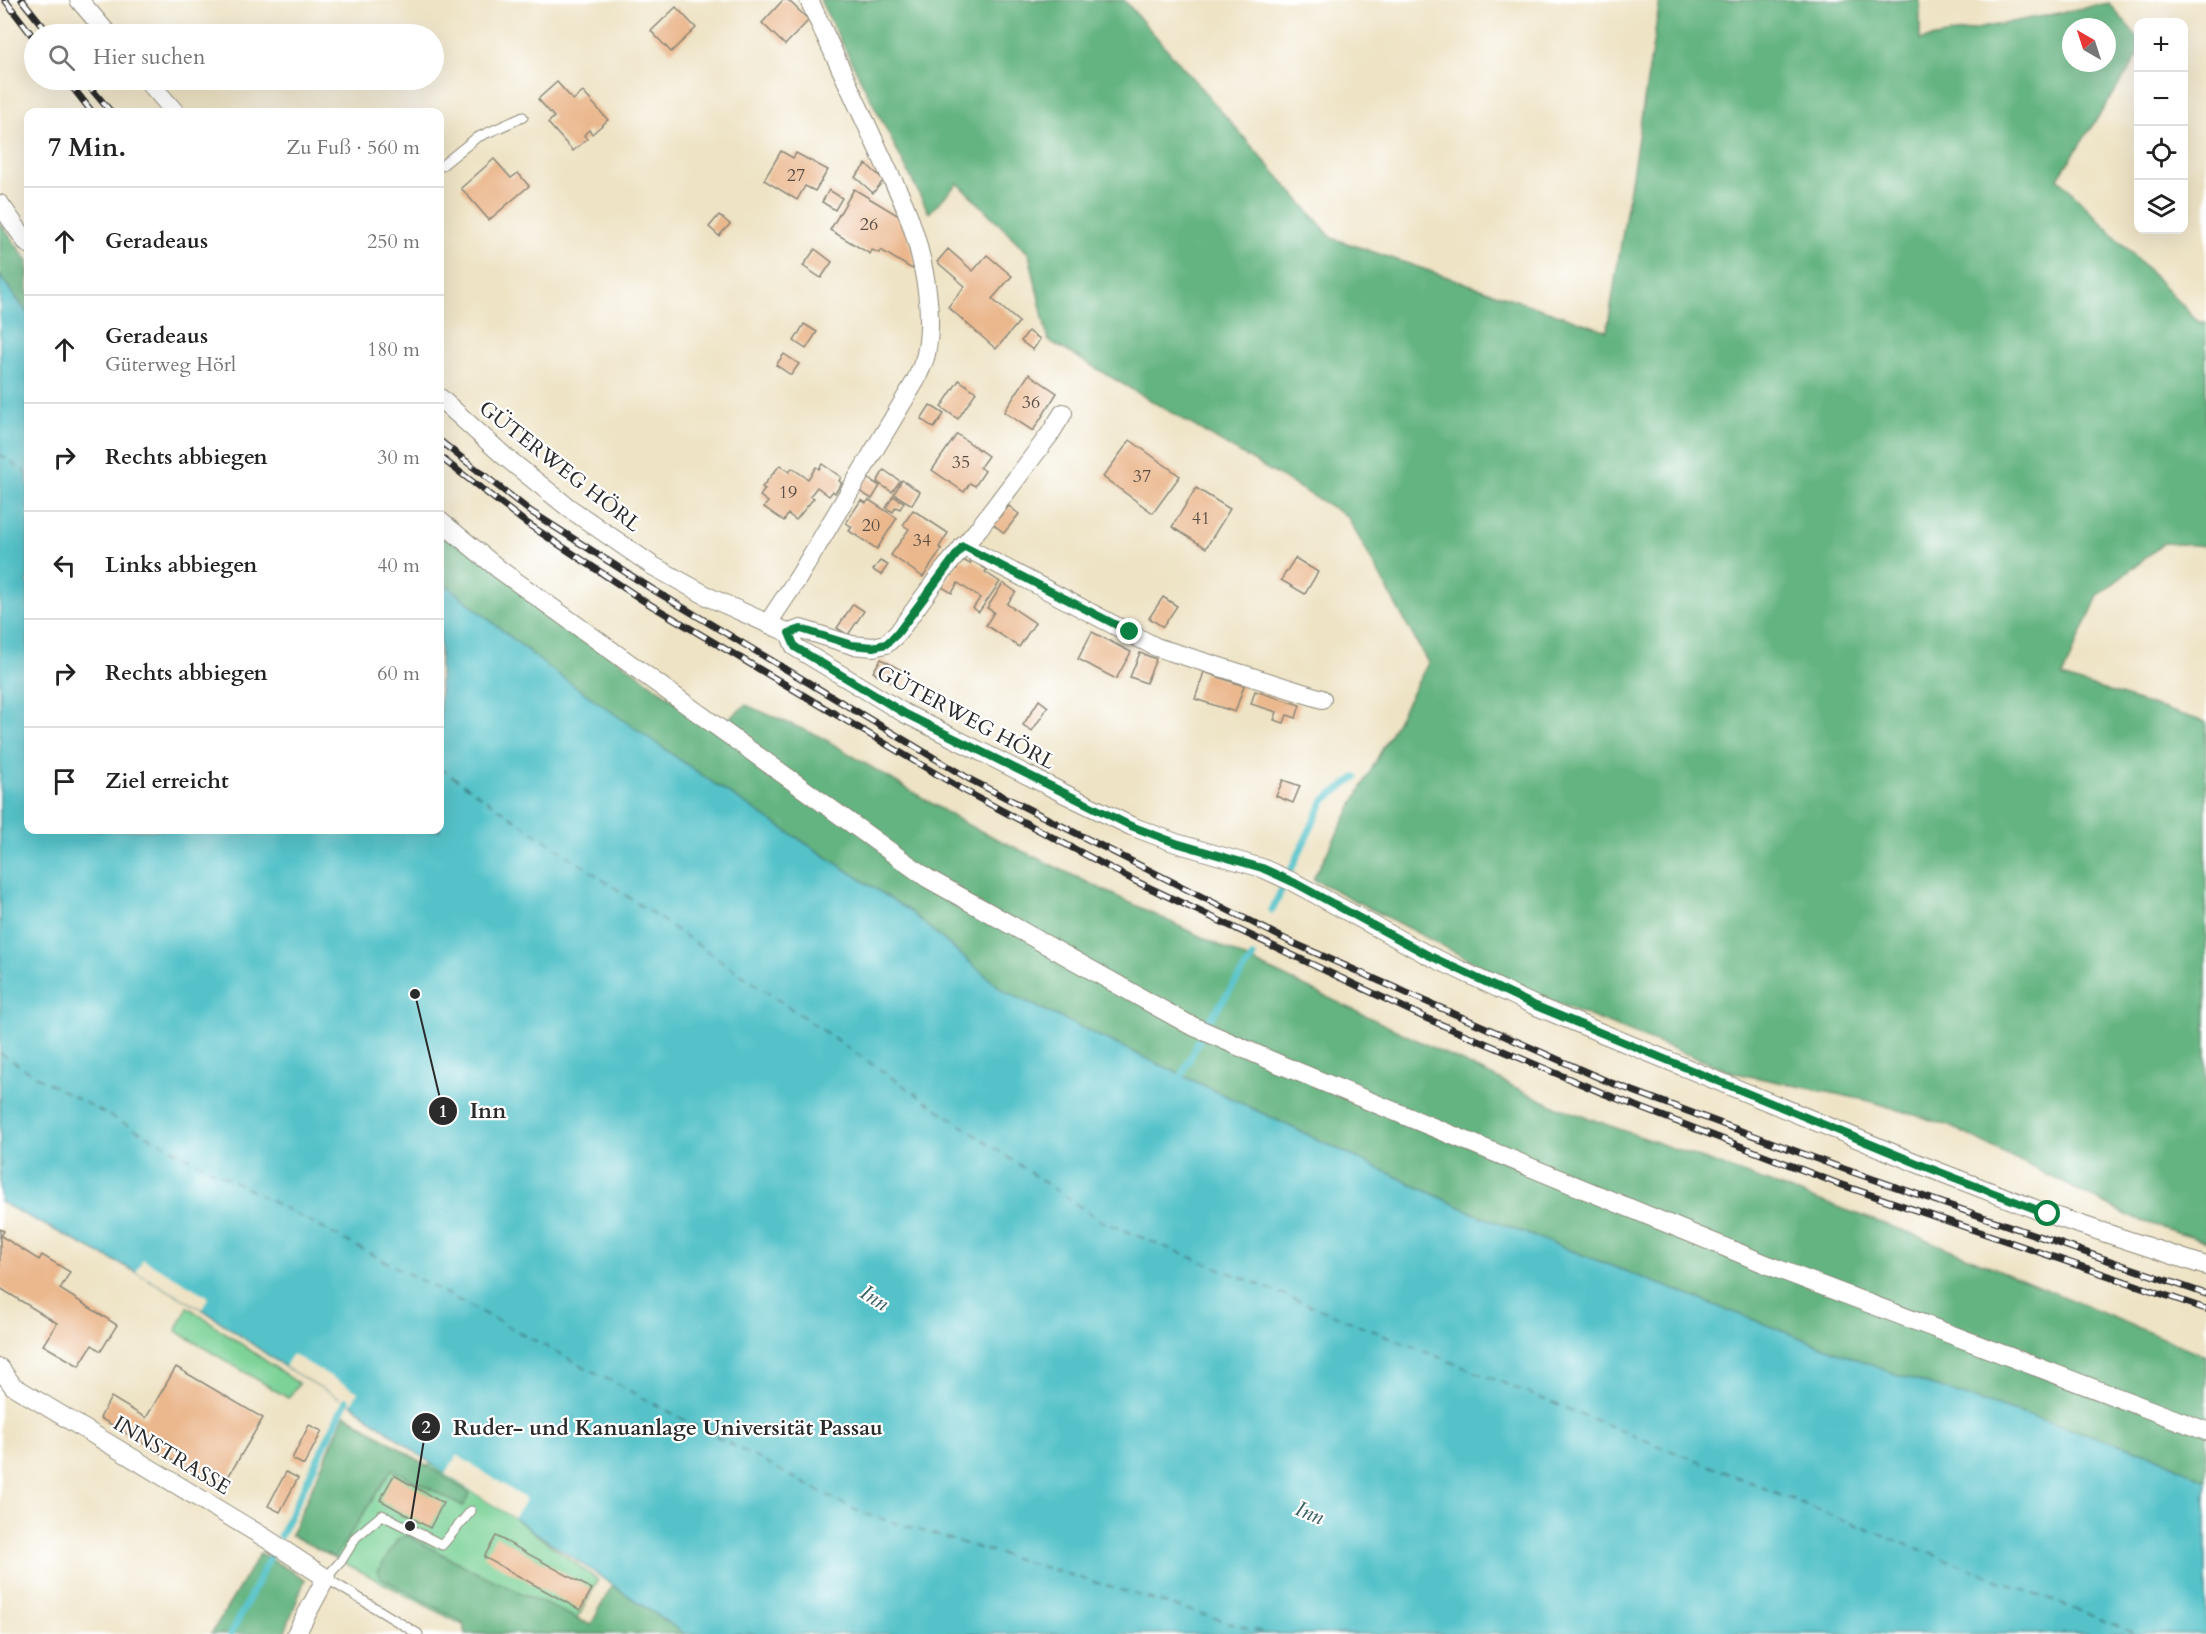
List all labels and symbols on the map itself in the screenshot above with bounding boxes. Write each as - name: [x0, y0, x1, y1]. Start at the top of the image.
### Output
- north arrow: [2062, 18, 2116, 72]
- house number: 27: [787, 163, 805, 188]
- house number: 26: [860, 212, 878, 237]
- house number: 36: [1022, 390, 1040, 415]
- street label: GÜTERWEG HÖRL: [473, 394, 647, 539]
- house number: 35: [952, 450, 970, 475]
- house number: 37: [1133, 464, 1151, 489]
- house number: 19: [779, 480, 797, 505]
- house number: 41: [1192, 506, 1210, 531]
- house number: 20: [862, 513, 880, 538]
- house number: 34: [913, 528, 931, 553]
- route end: [1116, 618, 1142, 644]
- street label: GÜTERWEG HÖRL: [872, 658, 1060, 777]
- callout: Inn: [428, 1091, 519, 1131]
- text: Inn: [470, 1096, 506, 1126]
- text: 1: [438, 1099, 448, 1124]
- route start: [2034, 1200, 2060, 1226]
- water label: Inn: [854, 1278, 895, 1318]
- callout: Ruder- und Kanuanlage Universität Passau: [411, 1407, 895, 1447]
- street label: INNSTRASSE: [108, 1409, 236, 1502]
- text: Ruder- und Kanuanlage Universität Passau: [453, 1413, 883, 1443]
- text: 2: [421, 1415, 431, 1440]
- water label: Inn: [1291, 1494, 1329, 1532]

